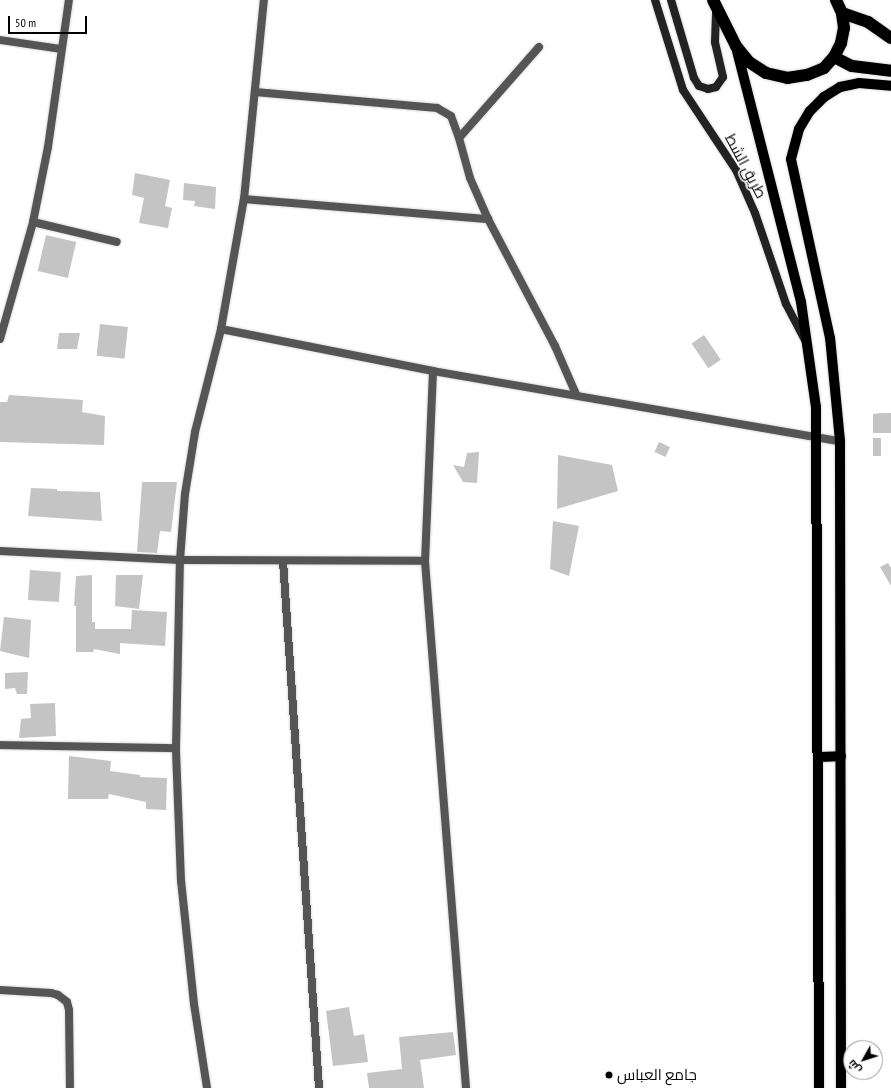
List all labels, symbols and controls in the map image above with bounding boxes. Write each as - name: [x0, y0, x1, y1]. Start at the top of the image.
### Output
- scale bar: [10, 8, 89, 34]
- text: 50 m: [15, 15, 36, 30]
- street label: طريق الشط: [722, 131, 770, 201]
- north arrow: [843, 1040, 883, 1080]
- text: ش: [845, 1057, 864, 1077]
- place label: جامع العباس: [617, 1066, 697, 1084]
- marker: جامع العباس: [604, 1070, 614, 1080]

